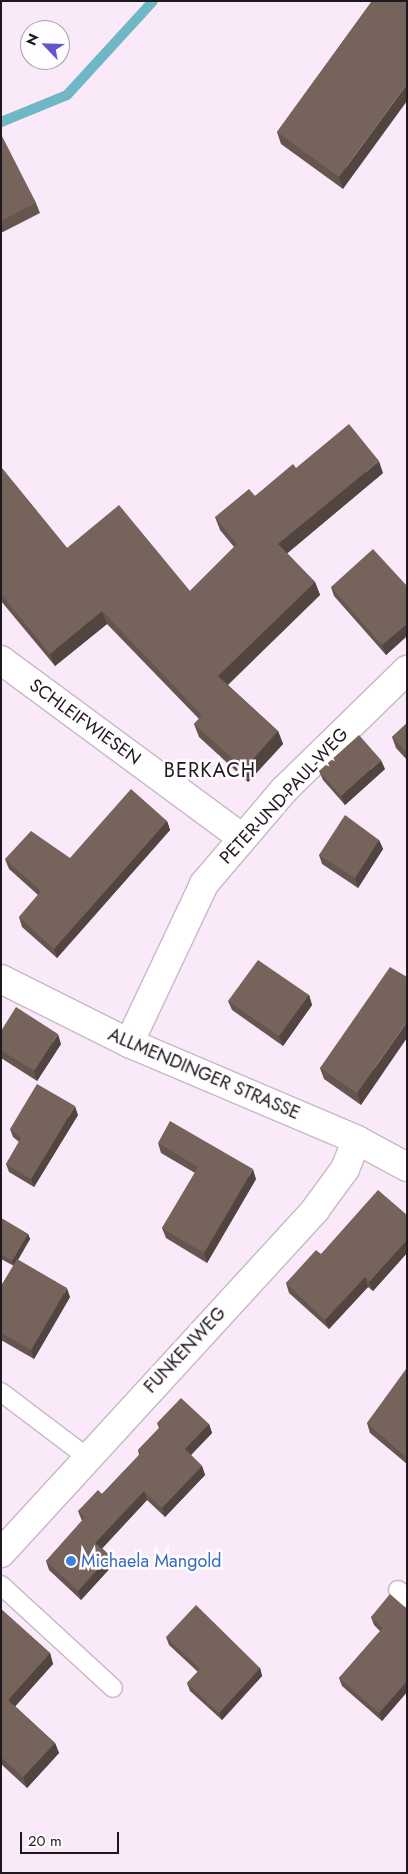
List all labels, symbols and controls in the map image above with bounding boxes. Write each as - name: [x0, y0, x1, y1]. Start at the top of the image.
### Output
- north arrow: [20, 20, 70, 70]
- text: N: [21, 30, 44, 48]
- street label: SCHLEIFWIESEN: [25, 674, 145, 770]
- street label: PETER-UND-PAUL-WEG: [215, 723, 353, 869]
- district label: BERKACH: [163, 758, 257, 782]
- street label: ALLMENDINGER STRASSE: [105, 1024, 303, 1124]
- street label: FUNKENWEG: [140, 1302, 230, 1398]
- place label: Michaela Mangold: [81, 1550, 222, 1572]
- marker: Michaela Mangold: [65, 1555, 77, 1567]
- scale bar: [22, 1822, 121, 1854]
- text: 20 m: [28, 1830, 62, 1852]

